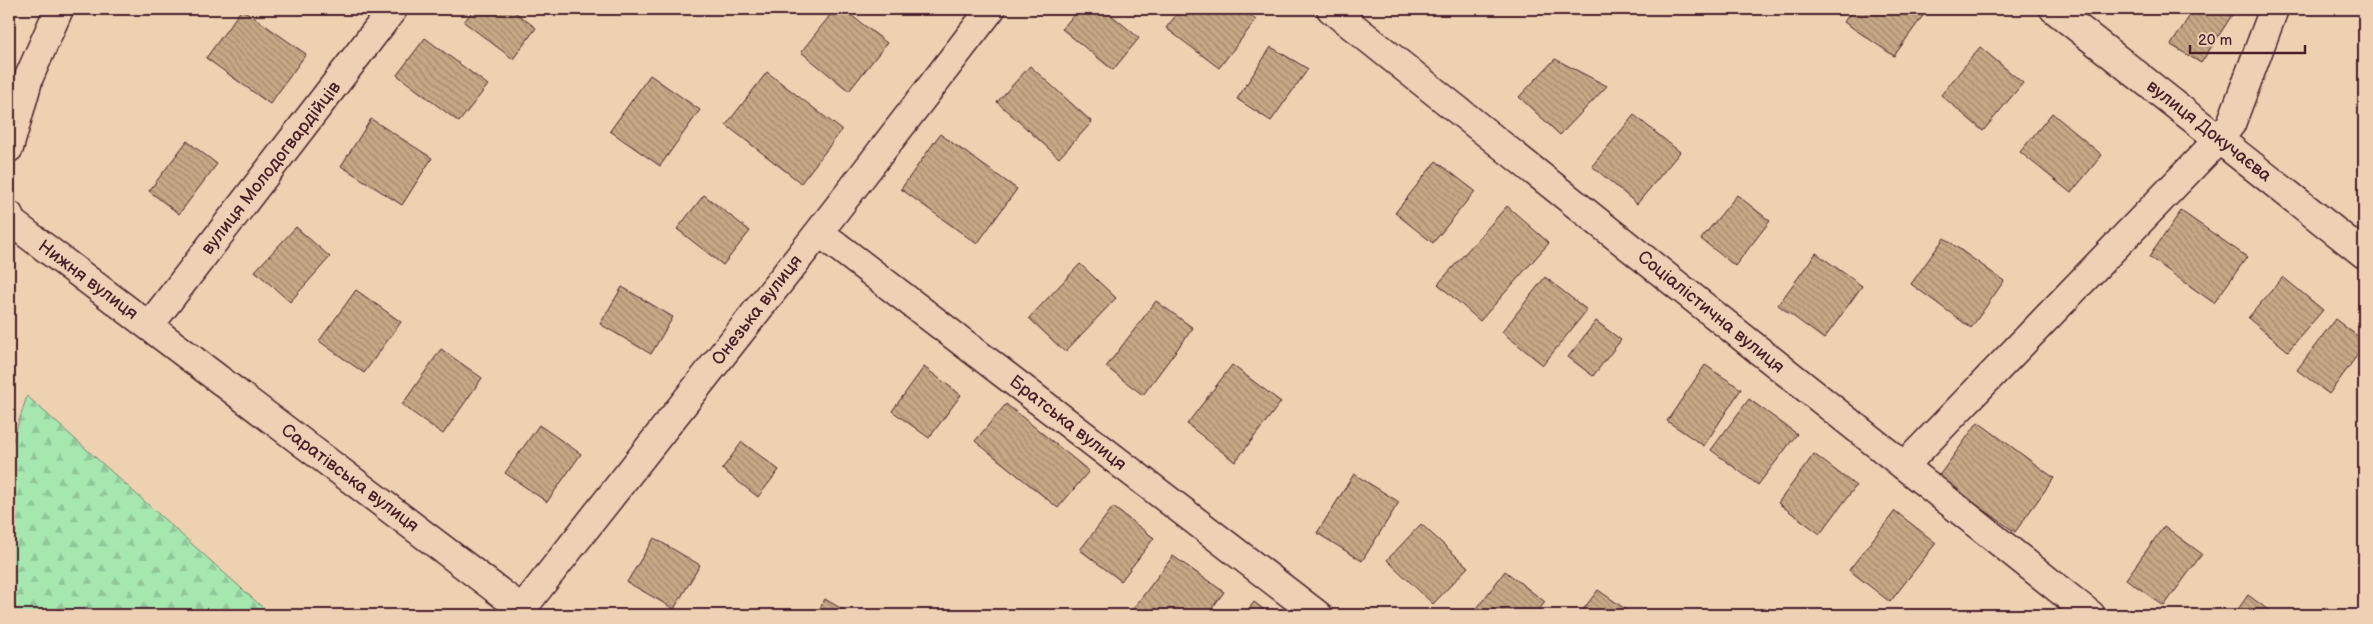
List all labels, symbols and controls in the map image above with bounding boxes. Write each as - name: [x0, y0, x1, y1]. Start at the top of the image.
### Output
- scale bar: [2190, 22, 2306, 54]
- text: 20 m: [2198, 31, 2232, 50]
- street label: вулиця Докучаєва: [2142, 76, 2276, 187]
- street label: вулиця Молодогвардійців: [197, 77, 346, 259]
- street label: Нижня вулиця: [34, 236, 142, 324]
- street label: Соціалістична вулиця: [1633, 246, 1789, 378]
- street label: Онезька вулиця: [707, 251, 807, 369]
- street label: Братська вулиця: [1005, 371, 1131, 475]
- street label: Саратівська вулиця: [277, 419, 423, 537]

